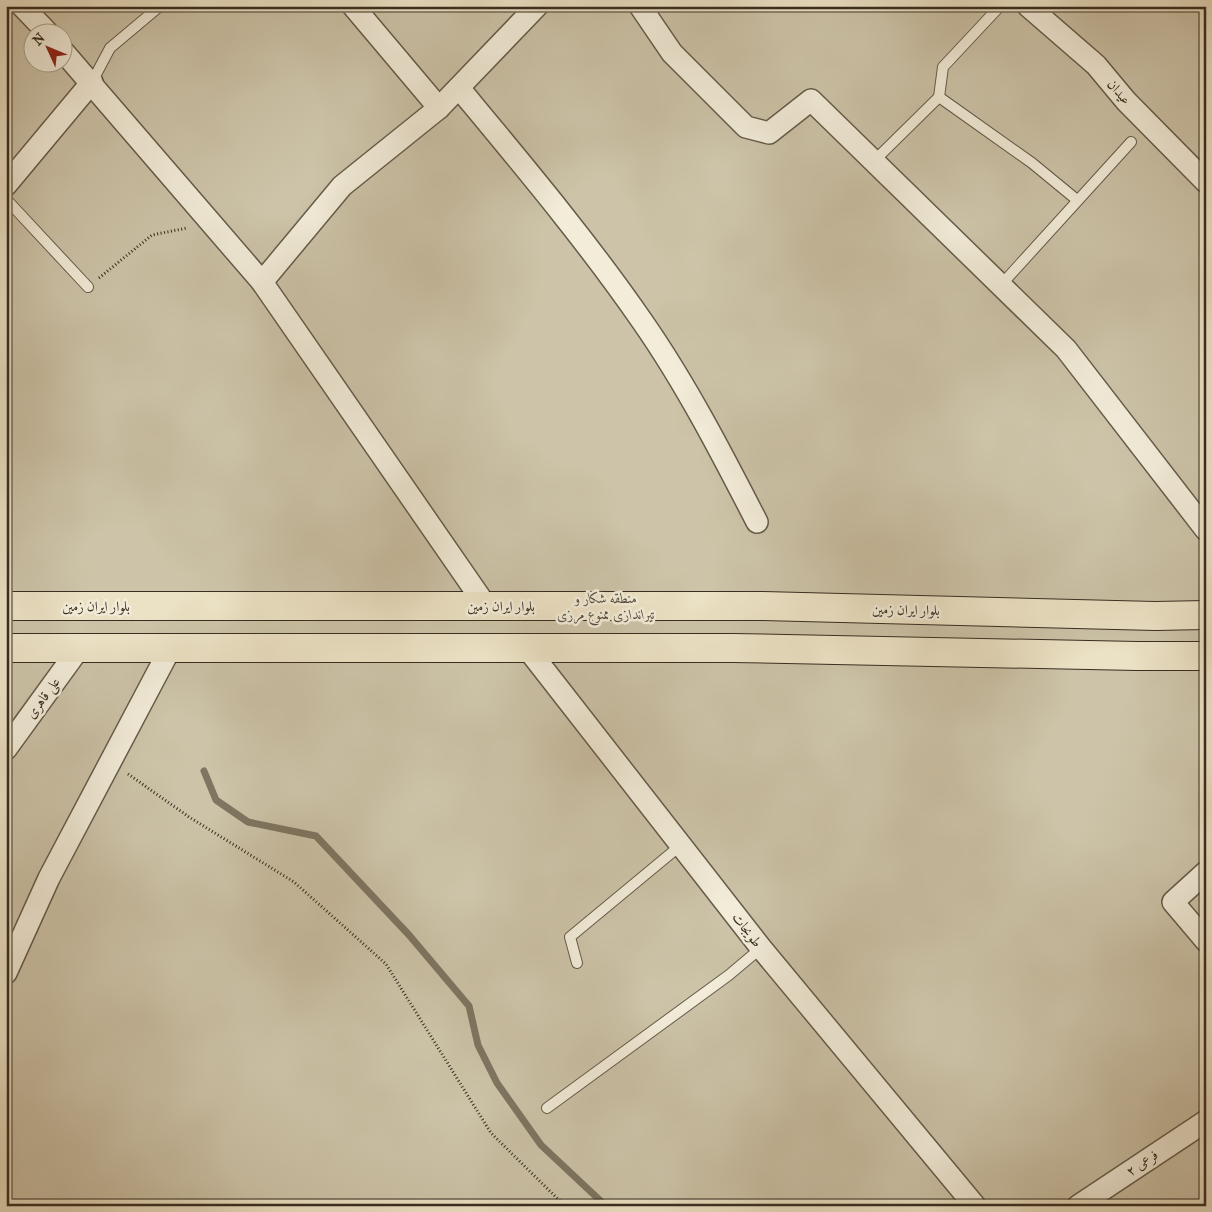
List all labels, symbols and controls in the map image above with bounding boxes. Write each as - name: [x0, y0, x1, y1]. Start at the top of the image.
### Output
- north arrow: [22, 22, 72, 72]
- text: N: [29, 29, 49, 49]
- street label: عیدان: [1103, 76, 1135, 108]
- park label: منطقه شکار و تیراندازی ممنوع مرزی: [557, 590, 655, 626]
- street label: بلوار ایران زمین: [62, 598, 130, 615]
- street label: بلوار ایران زمین: [467, 598, 535, 615]
- street label: بلوار ایران زمین: [872, 601, 940, 619]
- street label: علی قاهری: [22, 674, 64, 723]
- street label: طویجات: [728, 909, 766, 951]
- street label: فرعی ۲: [1123, 1146, 1161, 1180]

